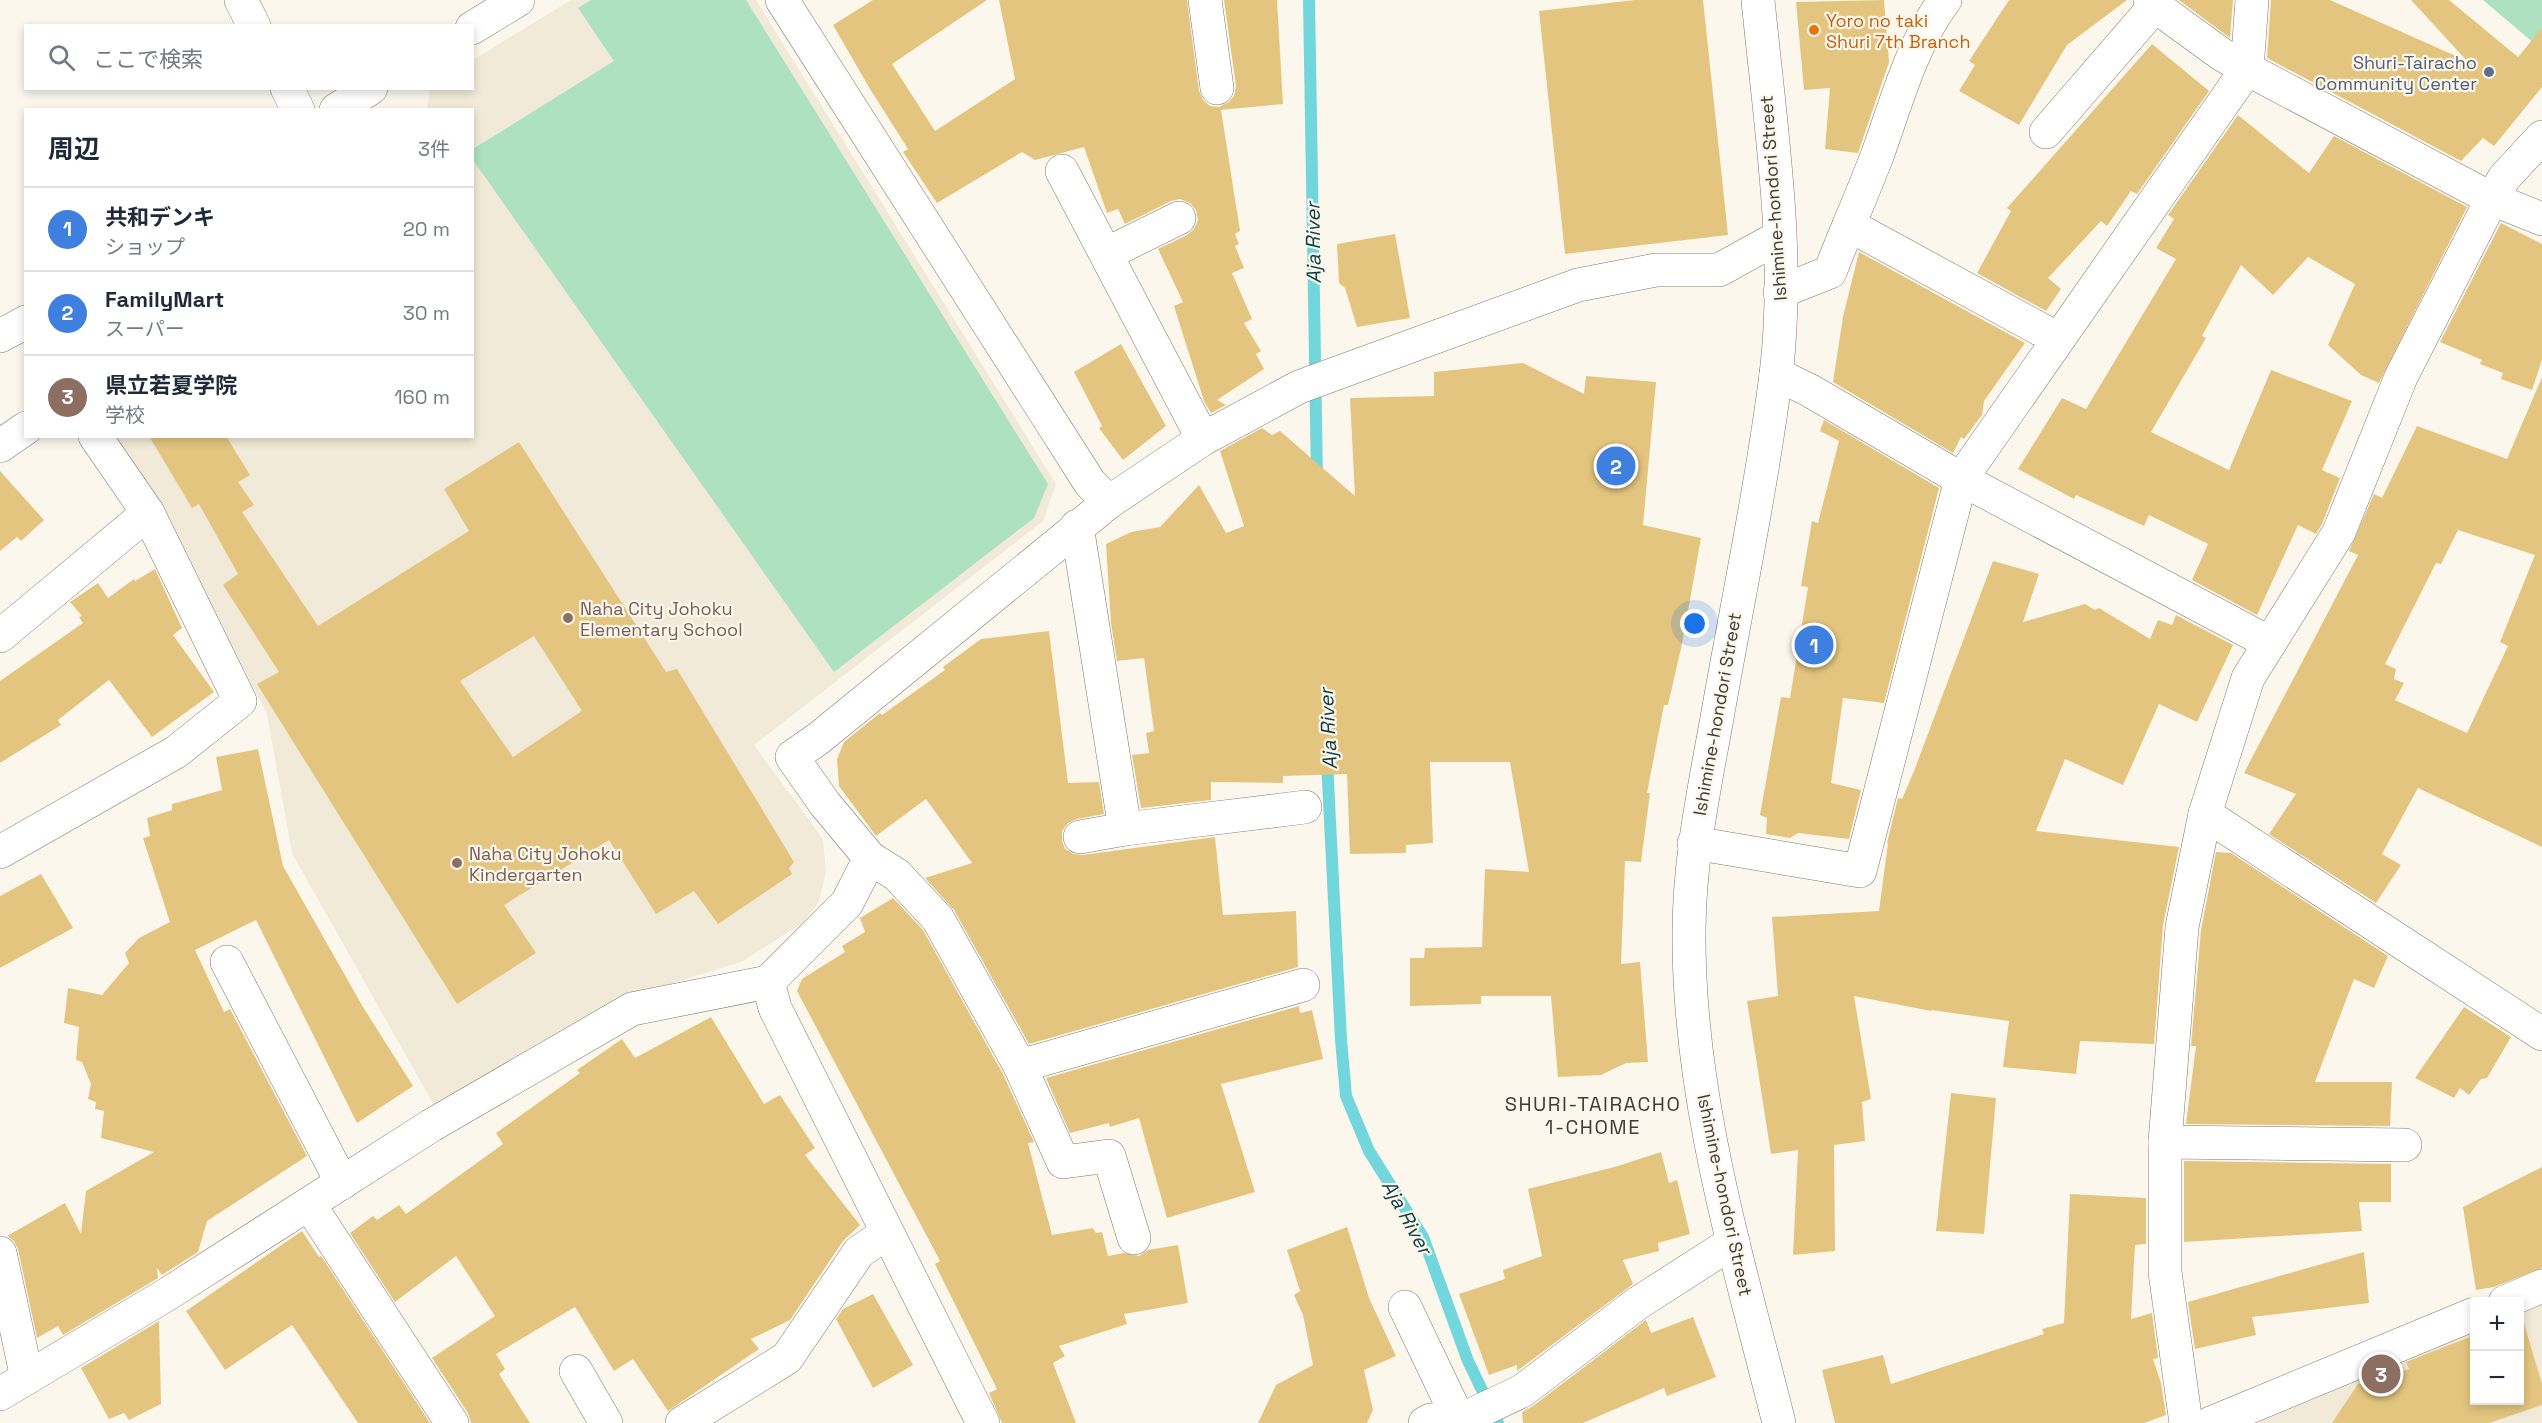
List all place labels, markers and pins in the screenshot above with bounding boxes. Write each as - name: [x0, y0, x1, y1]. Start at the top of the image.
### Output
- place label: Yoro no taki Shuri 7th Branch: [1826, 9, 1970, 53]
- marker: Yoro no taki Shuri 7th Branch: [1807, 23, 1821, 37]
- place label: Shuri-Tairacho Community Center: [2315, 51, 2477, 95]
- marker: Shuri-Tairacho Community Center: [2482, 65, 2496, 79]
- pin: 2: [1596, 444, 1636, 488]
- place label: Naha City Johoku Elementary School: [580, 597, 743, 641]
- marker: Naha City Johoku Elementary School: [561, 611, 575, 625]
- pin: 1: [1794, 622, 1834, 668]
- place label: Naha City Johoku Kindergarten: [469, 842, 621, 886]
- marker: Naha City Johoku Kindergarten: [450, 856, 464, 870]
- pin: 3: [2362, 1352, 2400, 1396]

